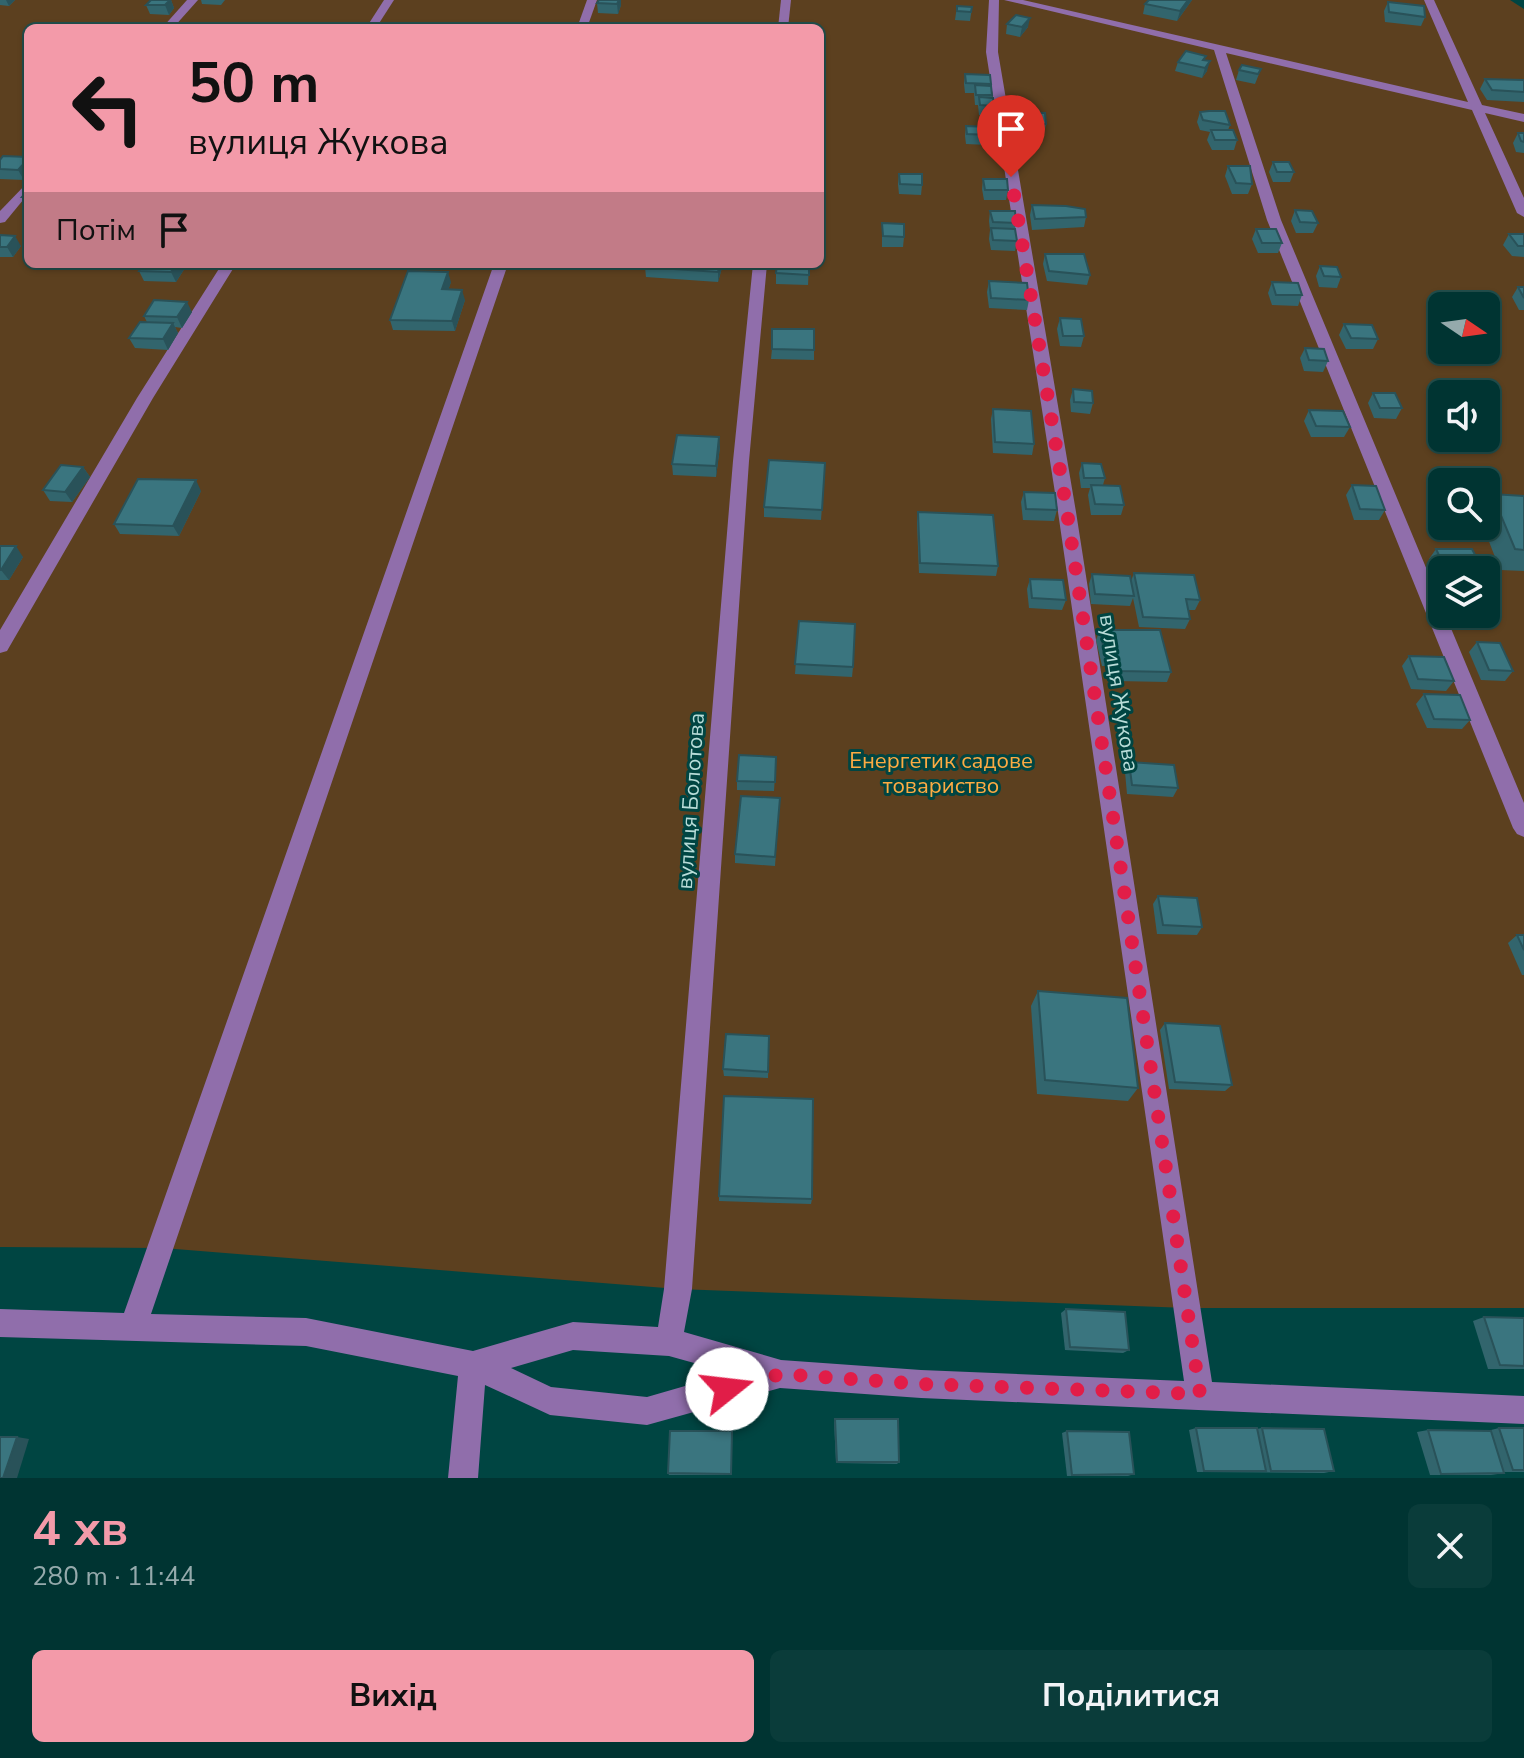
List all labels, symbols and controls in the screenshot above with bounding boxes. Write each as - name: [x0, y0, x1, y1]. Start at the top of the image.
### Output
- text: 50 m: [188, 45, 319, 122]
- icon: left: [56, 56, 160, 160]
- pin: [977, 95, 1045, 177]
- icon: arrive: [989, 107, 1033, 151]
- text: вулиця Жукова: [188, 118, 449, 167]
- icon: arrive: [152, 208, 196, 252]
- text: Потім: [56, 210, 136, 251]
- north arrow: [1428, 292, 1500, 364]
- map controls: [1428, 292, 1500, 628]
- button: sound: [1428, 380, 1500, 452]
- button: search: [1428, 468, 1500, 540]
- button: layers: [1428, 556, 1500, 628]
- street label: вулиця Жукова: [1092, 612, 1146, 774]
- street label: вулиця Болотова: [670, 712, 712, 890]
- park label: Енергетик садове товариство: [849, 746, 1033, 801]
- position arrow: [685, 1347, 769, 1431]
- text: 4 хв: [32, 1496, 128, 1562]
- button: close: [1408, 1504, 1492, 1588]
- text: 280 m · 11:44: [32, 1559, 195, 1594]
- button: Вихід: [32, 1650, 754, 1742]
- button: Поділитися: [770, 1650, 1492, 1742]

